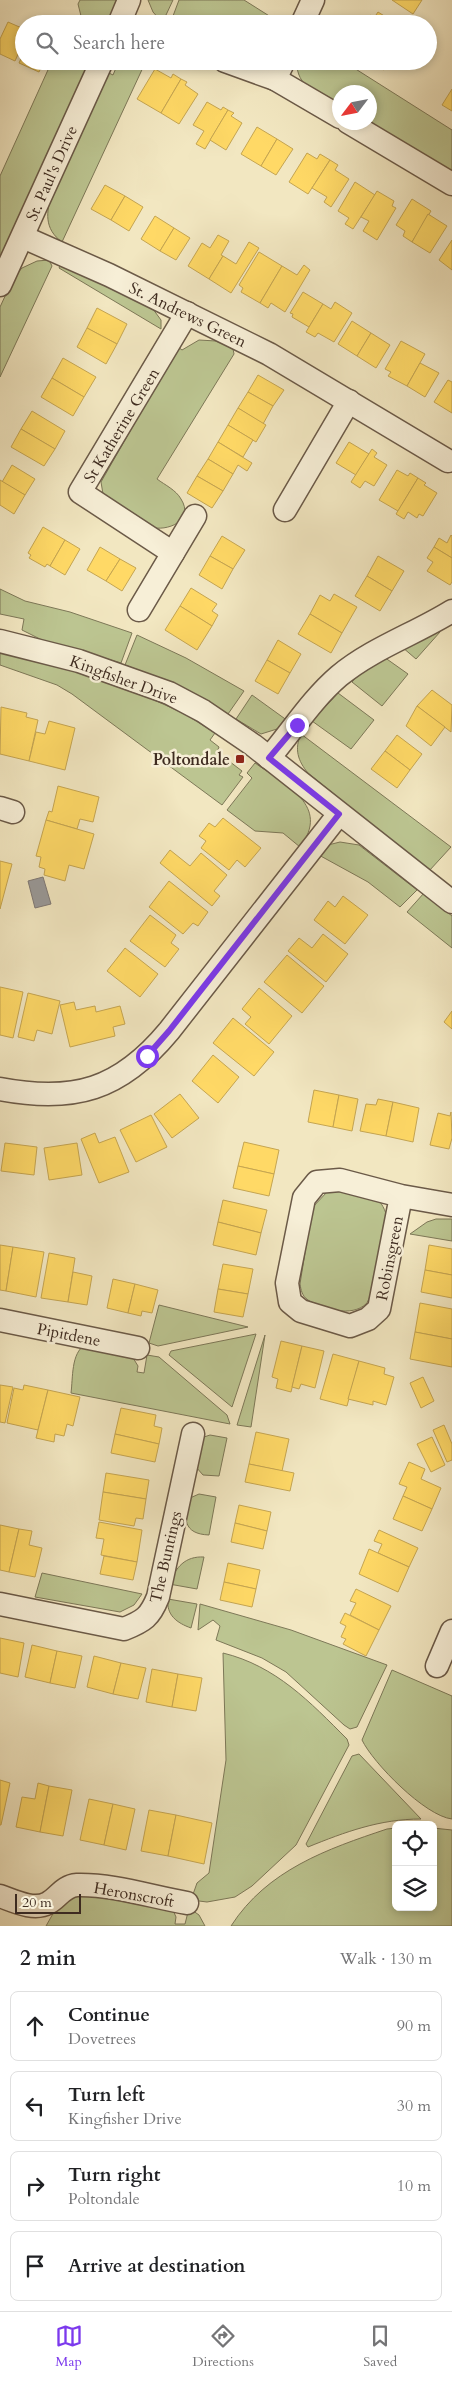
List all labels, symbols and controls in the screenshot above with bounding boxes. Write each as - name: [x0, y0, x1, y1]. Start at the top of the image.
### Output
- search box: [15, 15, 437, 70]
- icon: search: [33, 29, 61, 57]
- text: Search here: [73, 30, 165, 56]
- north arrow: [332, 85, 377, 130]
- street label: St. Paul's Drive: [21, 122, 83, 225]
- street label: St. Andrews Green: [125, 277, 250, 353]
- street label: St Katherine Green: [79, 364, 165, 487]
- street label: Kingfisher Drive: [66, 650, 181, 710]
- route end: [286, 714, 309, 737]
- place label: Poltondale: [153, 749, 230, 771]
- marker: Poltondale: [234, 753, 246, 765]
- route start: [136, 1045, 159, 1068]
- street label: Robinsgreen: [371, 1214, 409, 1302]
- street label: Pipitdene: [35, 1318, 102, 1352]
- street label: The Buntings: [145, 1509, 187, 1605]
- map controls: [392, 1821, 437, 1911]
- button: locate: [392, 1821, 437, 1866]
- button: layers: [392, 1866, 437, 1911]
- street label: Heronscroft: [92, 1877, 176, 1913]
- scale bar: [15, 1891, 81, 1914]
- text: 20 m: [22, 1893, 52, 1912]
- text: 2 min: [20, 1944, 76, 1973]
- text: Walk · 130 m: [340, 1948, 432, 1970]
- text: Continue: [68, 2002, 150, 2028]
- icon: ahead: [21, 2012, 49, 2040]
- text: 90 m: [397, 2015, 431, 2037]
- text: Dovetrees: [68, 2028, 136, 2050]
- text: Turn left: [68, 2082, 145, 2108]
- icon: left: [21, 2092, 49, 2120]
- text: 30 m: [397, 2095, 431, 2117]
- text: Kingfisher Drive: [68, 2108, 182, 2130]
- text: Turn right: [68, 2162, 160, 2188]
- icon: right: [21, 2172, 49, 2200]
- text: 10 m: [397, 2175, 431, 2197]
- text: Poltondale: [68, 2188, 140, 2210]
- icon: arrive: [21, 2252, 49, 2280]
- text: Arrive at destination: [68, 2253, 245, 2279]
- tab: Map: [55, 2322, 83, 2371]
- tab: Directions: [192, 2322, 254, 2371]
- tab: Saved: [363, 2322, 397, 2371]

